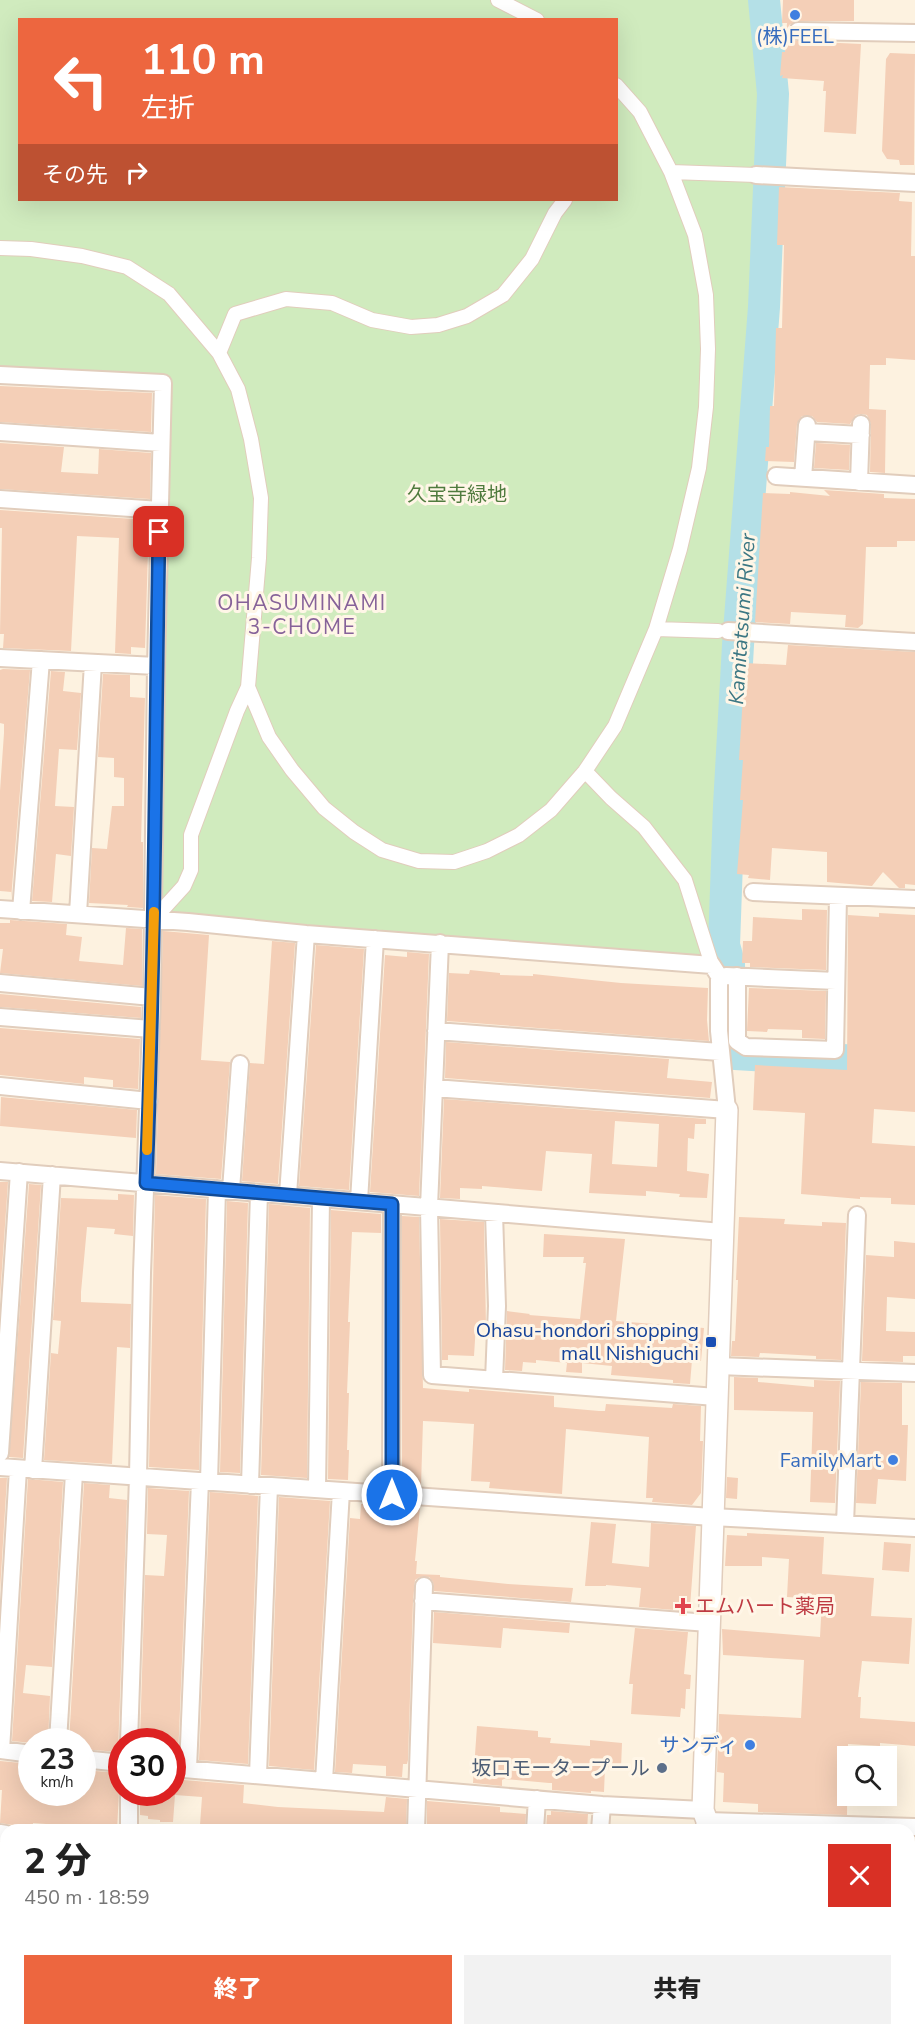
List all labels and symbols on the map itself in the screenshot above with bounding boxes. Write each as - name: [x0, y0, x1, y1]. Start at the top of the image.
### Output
- marker: (株)FEEL: [788, 8, 802, 22]
- place label: (株)FEEL: [756, 23, 834, 50]
- park label: 久宝寺緑地: [407, 481, 507, 508]
- pin: [133, 506, 184, 557]
- water label: Kamitatsumi River: [722, 532, 762, 705]
- district label: OHASUMINAMI 3-CHOME: [217, 589, 387, 641]
- place label: Ohasu-hondori shopping mall Nishiguchi: [476, 1317, 699, 1367]
- marker: Ohasu-hondori shopping mall Nishiguchi: [704, 1335, 718, 1349]
- place label: FamilyMart: [780, 1447, 882, 1474]
- marker: FamilyMart: [886, 1453, 900, 1467]
- position arrow: [360, 1463, 424, 1527]
- place label: エムハート薬局: [695, 1593, 835, 1620]
- marker: エムハート薬局: [676, 1599, 690, 1613]
- speed limit sign: 30: [108, 1728, 186, 1806]
- place label: サンディ: [659, 1732, 738, 1759]
- marker: サンディ: [743, 1738, 757, 1752]
- place label: 坂口モータープール: [471, 1755, 650, 1782]
- marker: 坂口モータープール: [655, 1761, 669, 1775]

